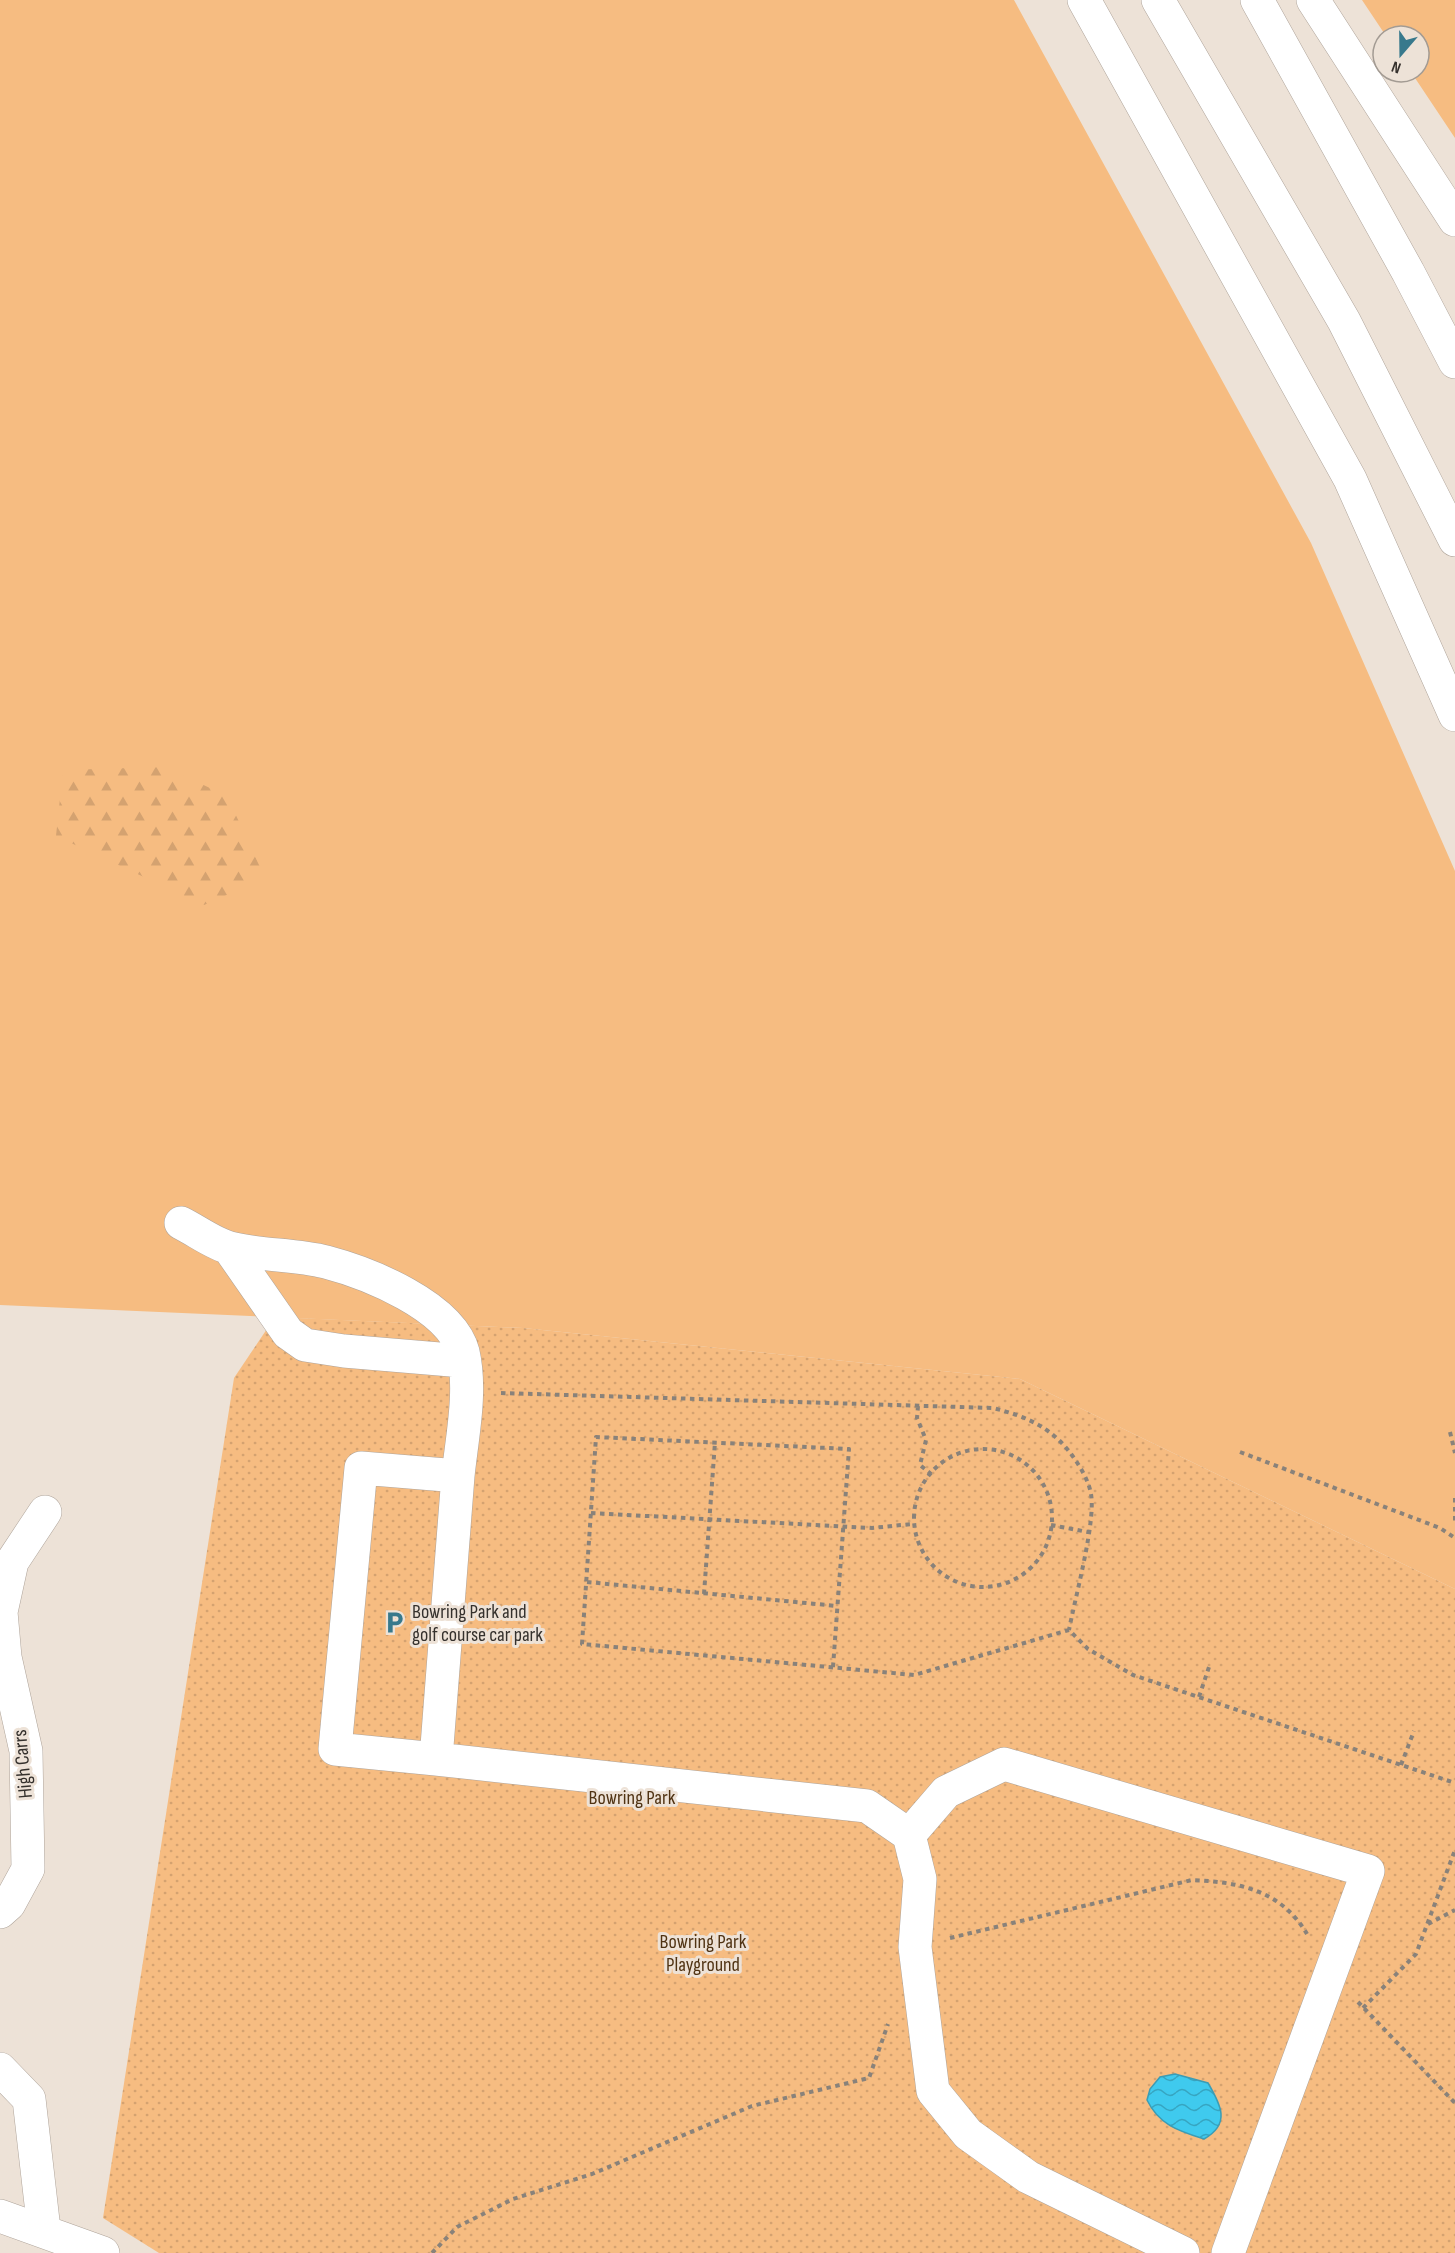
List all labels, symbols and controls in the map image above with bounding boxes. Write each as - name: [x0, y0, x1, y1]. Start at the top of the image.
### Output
- north arrow: [1371, 24, 1431, 84]
- text: N: [1389, 56, 1404, 77]
- place label: Bowring Park and golf course car park: [412, 1600, 543, 1647]
- parking icon: Bowring Park and golf course car park: [381, 1610, 407, 1636]
- street label: High Carrs: [8, 1729, 38, 1799]
- park label: Bowring Park: [589, 1786, 676, 1810]
- park label: Bowring Park Playground: [660, 1930, 747, 1977]

